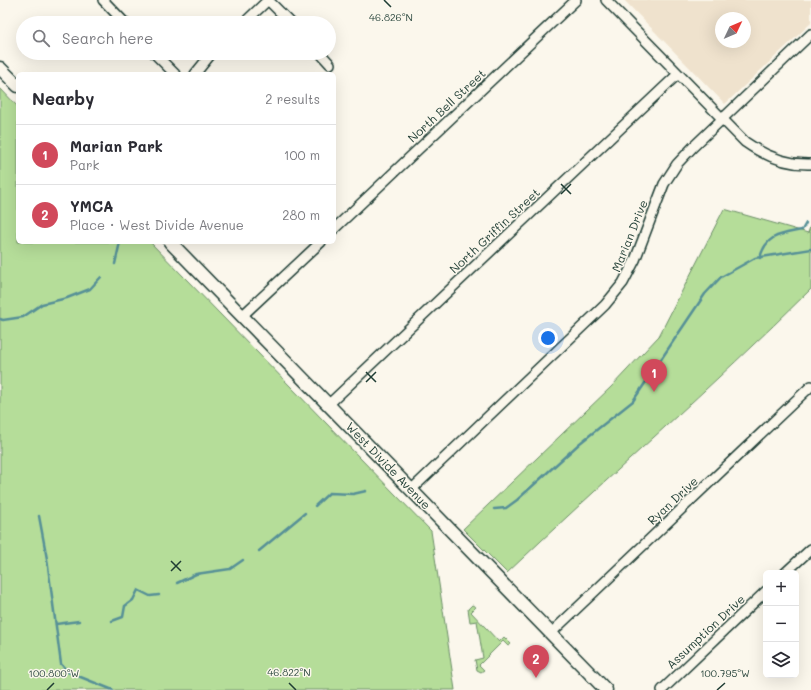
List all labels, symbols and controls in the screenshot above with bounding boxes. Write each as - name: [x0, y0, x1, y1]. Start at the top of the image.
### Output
- text: 46.826°N: [369, 10, 413, 24]
- north arrow: [715, 12, 751, 48]
- search box: [16, 16, 336, 60]
- icon: search: [30, 27, 52, 49]
- text: Search here: [62, 28, 153, 48]
- street label: North Bell Street: [404, 65, 489, 146]
- text: Nearby: [32, 87, 94, 109]
- text: 2 results: [265, 90, 320, 107]
- text: Marian Park: [70, 136, 163, 156]
- text: 1: [42, 146, 48, 163]
- text: 100 m: [284, 146, 320, 163]
- text: Park: [70, 156, 99, 173]
- street label: North Griffin Street: [446, 184, 543, 276]
- text: YMCA: [70, 196, 114, 216]
- street label: Marian Drive: [607, 197, 651, 274]
- text: 2: [41, 206, 49, 223]
- text: 280 m: [282, 206, 320, 223]
- text: Place · West Divide Avenue: [70, 216, 244, 233]
- your location: [538, 328, 558, 348]
- pin: 1: [641, 359, 667, 392]
- street label: West Divide Avenue: [343, 418, 435, 512]
- street label: Ryan Drive: [644, 473, 701, 528]
- map controls: [763, 570, 799, 678]
- button: +: [763, 570, 799, 606]
- street label: Assumption Drive: [663, 591, 748, 672]
- button: −: [763, 606, 799, 642]
- button: layers: [763, 642, 799, 678]
- pin: 2: [523, 645, 549, 678]
- text: 46.822°N: [267, 665, 311, 679]
- text: 100.800°W: [29, 666, 80, 680]
- text: 100.795°W: [700, 666, 750, 680]

